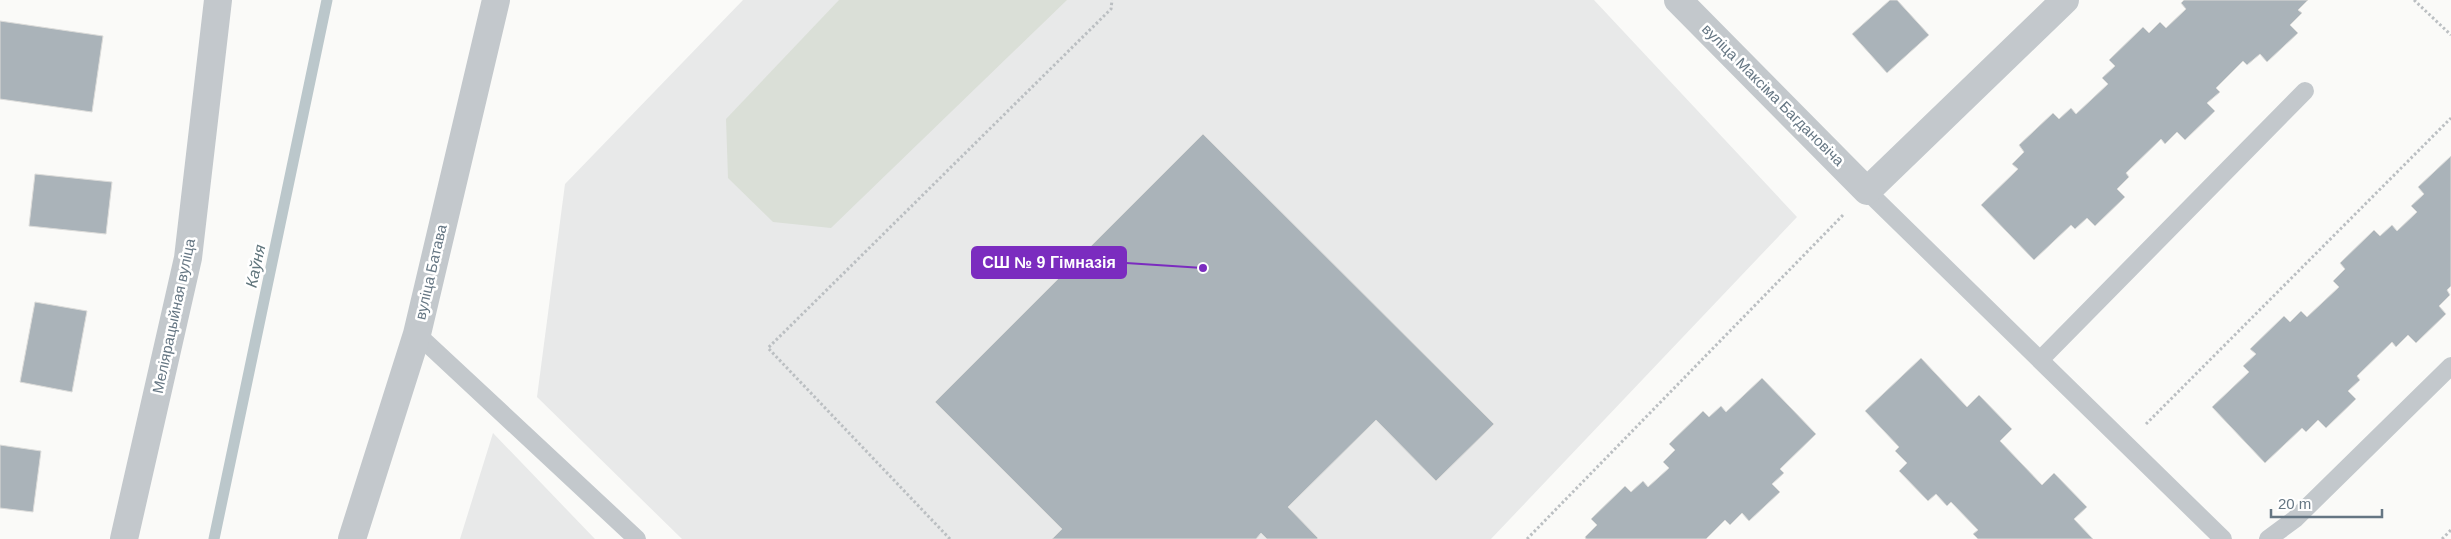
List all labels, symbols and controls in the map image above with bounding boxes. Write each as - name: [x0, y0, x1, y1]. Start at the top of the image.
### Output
- street label: вуліца Максіма Багдановіча: [1699, 20, 1848, 170]
- street label: вуліца Батава: [411, 222, 450, 321]
- street label: Меліярацыйная вуліца: [149, 236, 198, 395]
- water label: Каўня: [243, 243, 268, 289]
- callout: СШ № 9 Гімназія: [972, 247, 1126, 278]
- text: СШ № 9 Гімназія: [982, 254, 1116, 271]
- scale bar: [2271, 486, 2382, 518]
- text: 20 m: [2278, 495, 2311, 512]

